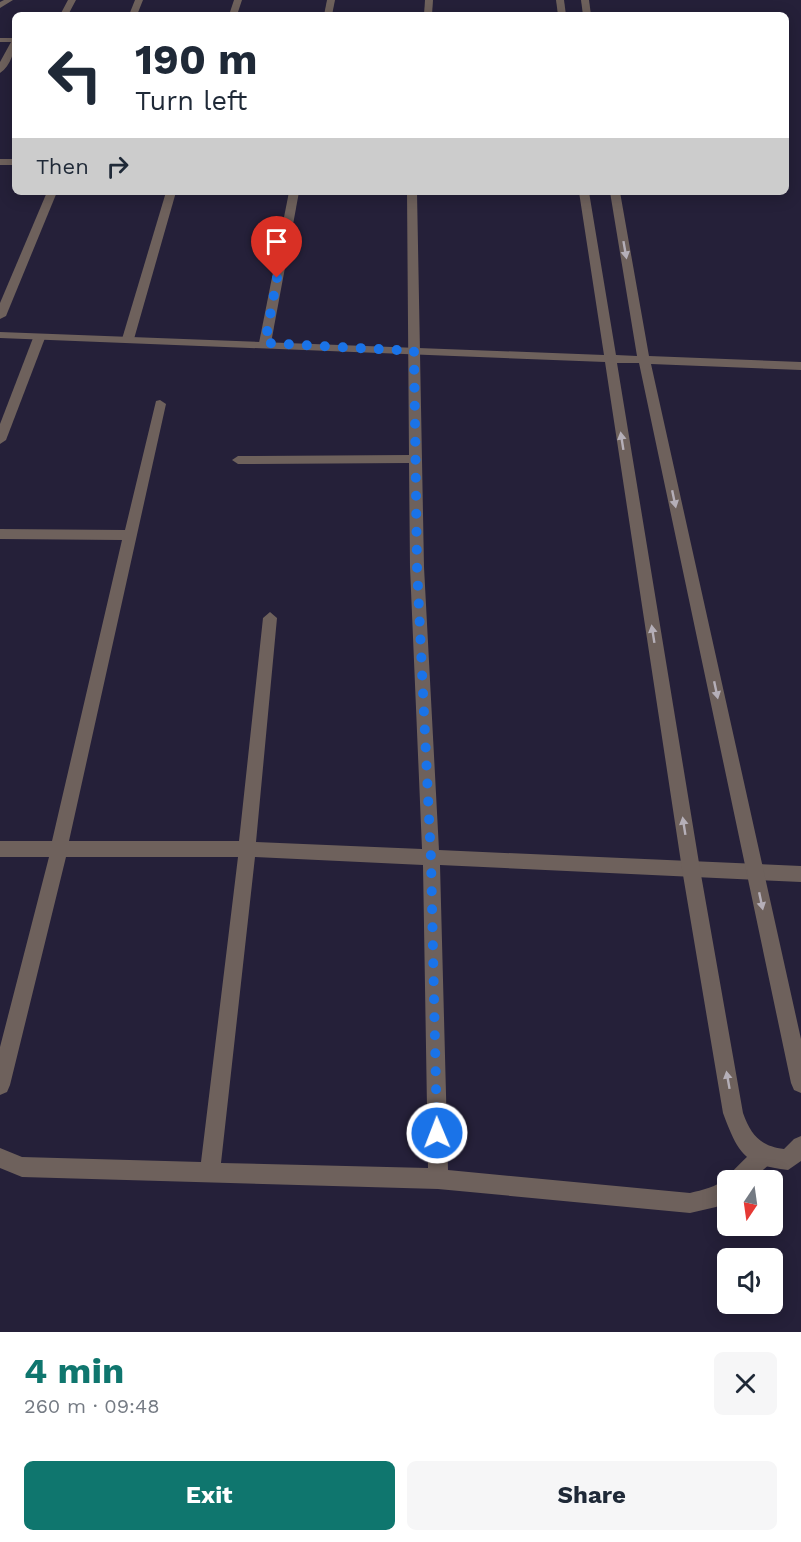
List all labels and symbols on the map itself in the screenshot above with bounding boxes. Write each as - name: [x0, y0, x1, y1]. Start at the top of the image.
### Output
- pin: [251, 216, 302, 278]
- one-way arrow: [621, 240, 630, 259]
- one-way arrow: [618, 432, 627, 451]
- one-way arrow: [670, 490, 680, 508]
- one-way arrow: [649, 624, 658, 643]
- one-way arrow: [711, 680, 721, 699]
- one-way arrow: [679, 817, 688, 836]
- one-way arrow: [757, 892, 766, 911]
- one-way arrow: [723, 1071, 732, 1090]
- position arrow: [405, 1101, 469, 1165]
- north arrow: [717, 1170, 783, 1236]

